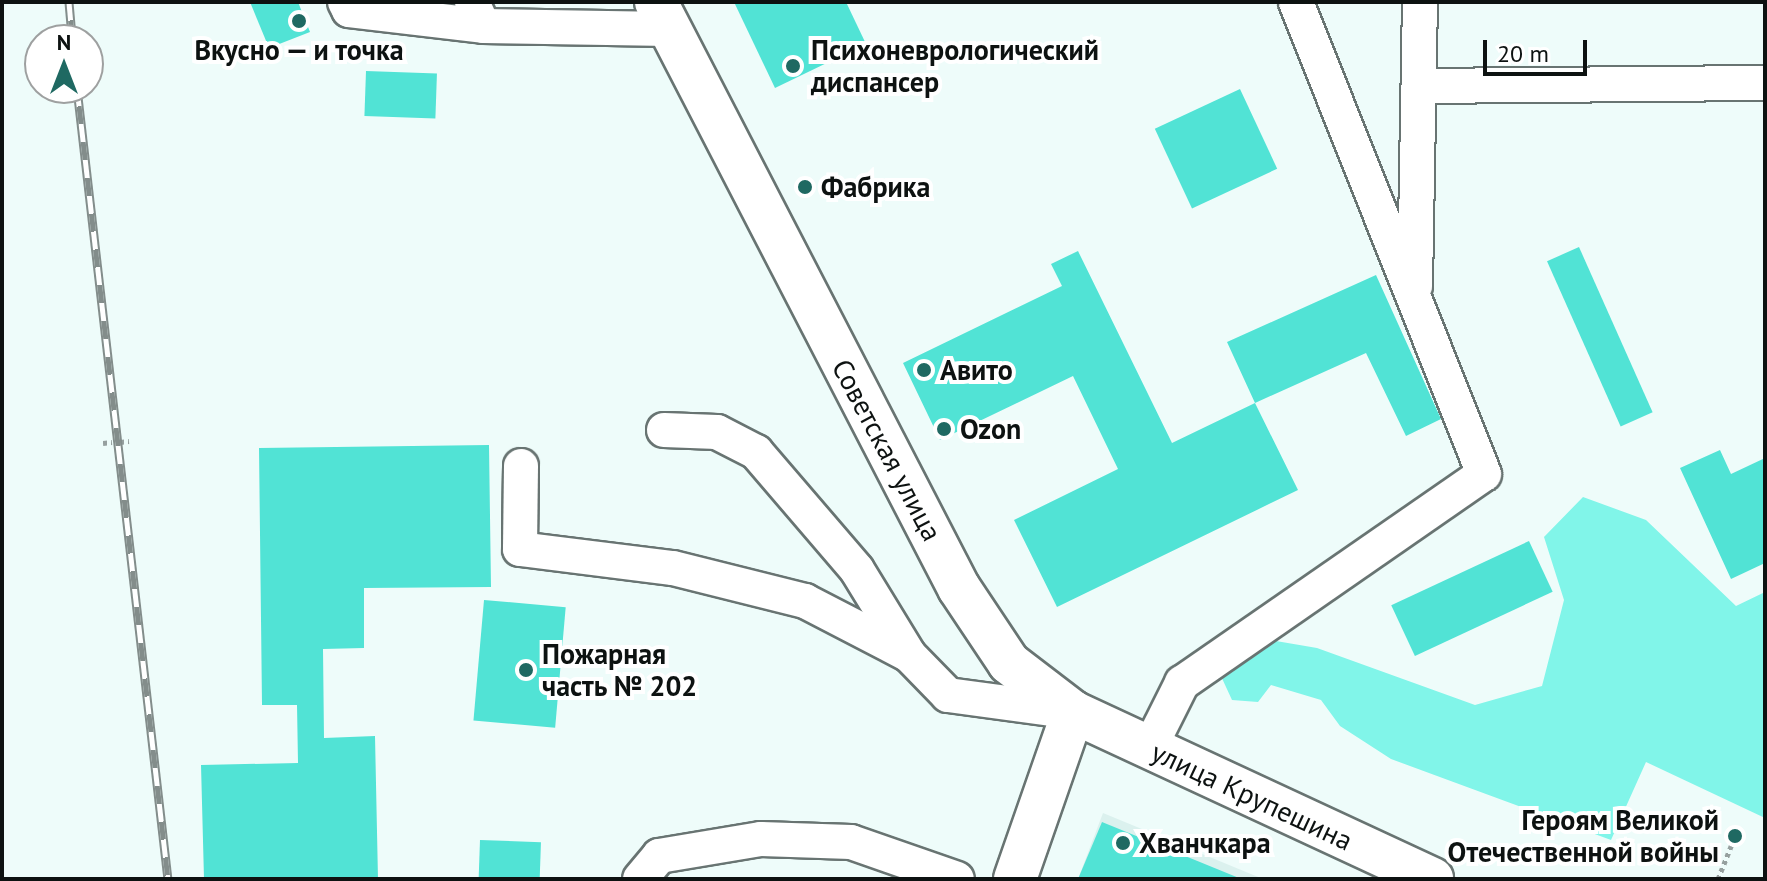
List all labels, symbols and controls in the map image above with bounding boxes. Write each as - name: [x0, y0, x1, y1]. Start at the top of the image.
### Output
- marker: Вкусно — и точка: [290, 12, 308, 30]
- north arrow: [24, 24, 104, 104]
- scale bar: [1487, 24, 1591, 74]
- text: N: [57, 28, 71, 56]
- place label: Вкусно — и точка: [193, 33, 405, 67]
- place label: Психоневрологический диспансер: [811, 33, 1099, 99]
- text: 20 m: [1497, 38, 1549, 69]
- marker: Психоневрологический диспансер: [782, 55, 804, 77]
- place label: Фабрика: [821, 170, 930, 204]
- marker: Фабрика: [796, 178, 814, 196]
- street label: Советская улица: [825, 353, 949, 547]
- place label: Авито: [940, 353, 1013, 387]
- marker: Авито: [915, 361, 933, 379]
- place label: Ozon: [960, 412, 1021, 446]
- marker: Ozon: [935, 420, 953, 438]
- place label: Пожарная часть № 202: [542, 637, 698, 703]
- marker: Пожарная часть № 202: [517, 661, 535, 679]
- street label: улица Крупешина: [1146, 735, 1358, 857]
- place label: Героям Великой Отечественной войны: [1447, 803, 1719, 869]
- place label: Хванчкара: [1139, 826, 1271, 860]
- marker: Героям Великой Отечественной войны: [1726, 827, 1744, 845]
- marker: Хванчкара: [1114, 834, 1132, 852]

